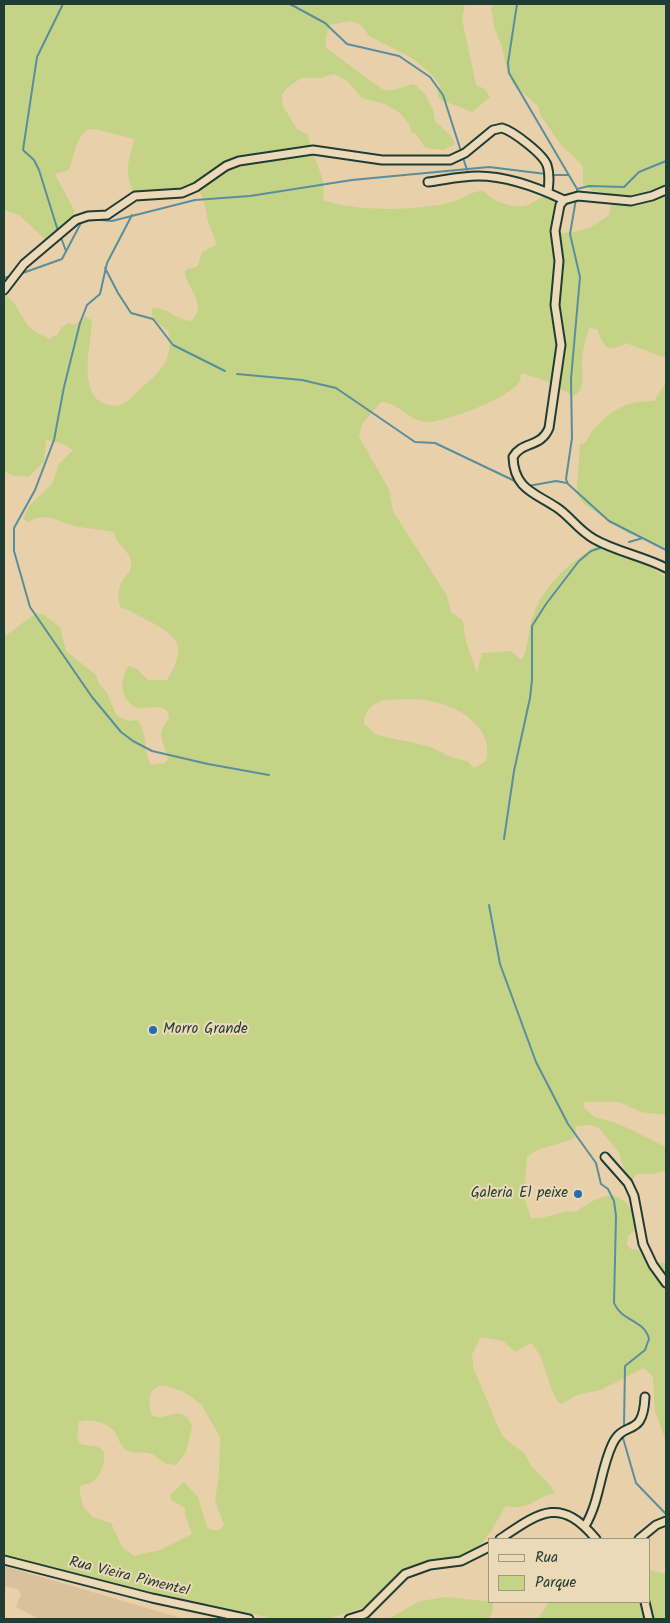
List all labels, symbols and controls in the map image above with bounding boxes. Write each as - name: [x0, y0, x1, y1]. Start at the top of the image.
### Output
- place label: Morro Grande: [163, 1021, 248, 1039]
- marker: Morro Grande: [147, 1024, 159, 1036]
- place label: Galeria El peixe: [471, 1185, 568, 1203]
- marker: Galeria El peixe: [572, 1188, 584, 1200]
- legend: [488, 1538, 650, 1603]
- text: Rua: [535, 1546, 558, 1570]
- street label: Rua Vieira Pimentel: [67, 1554, 191, 1602]
- text: Parque: [535, 1571, 576, 1595]

